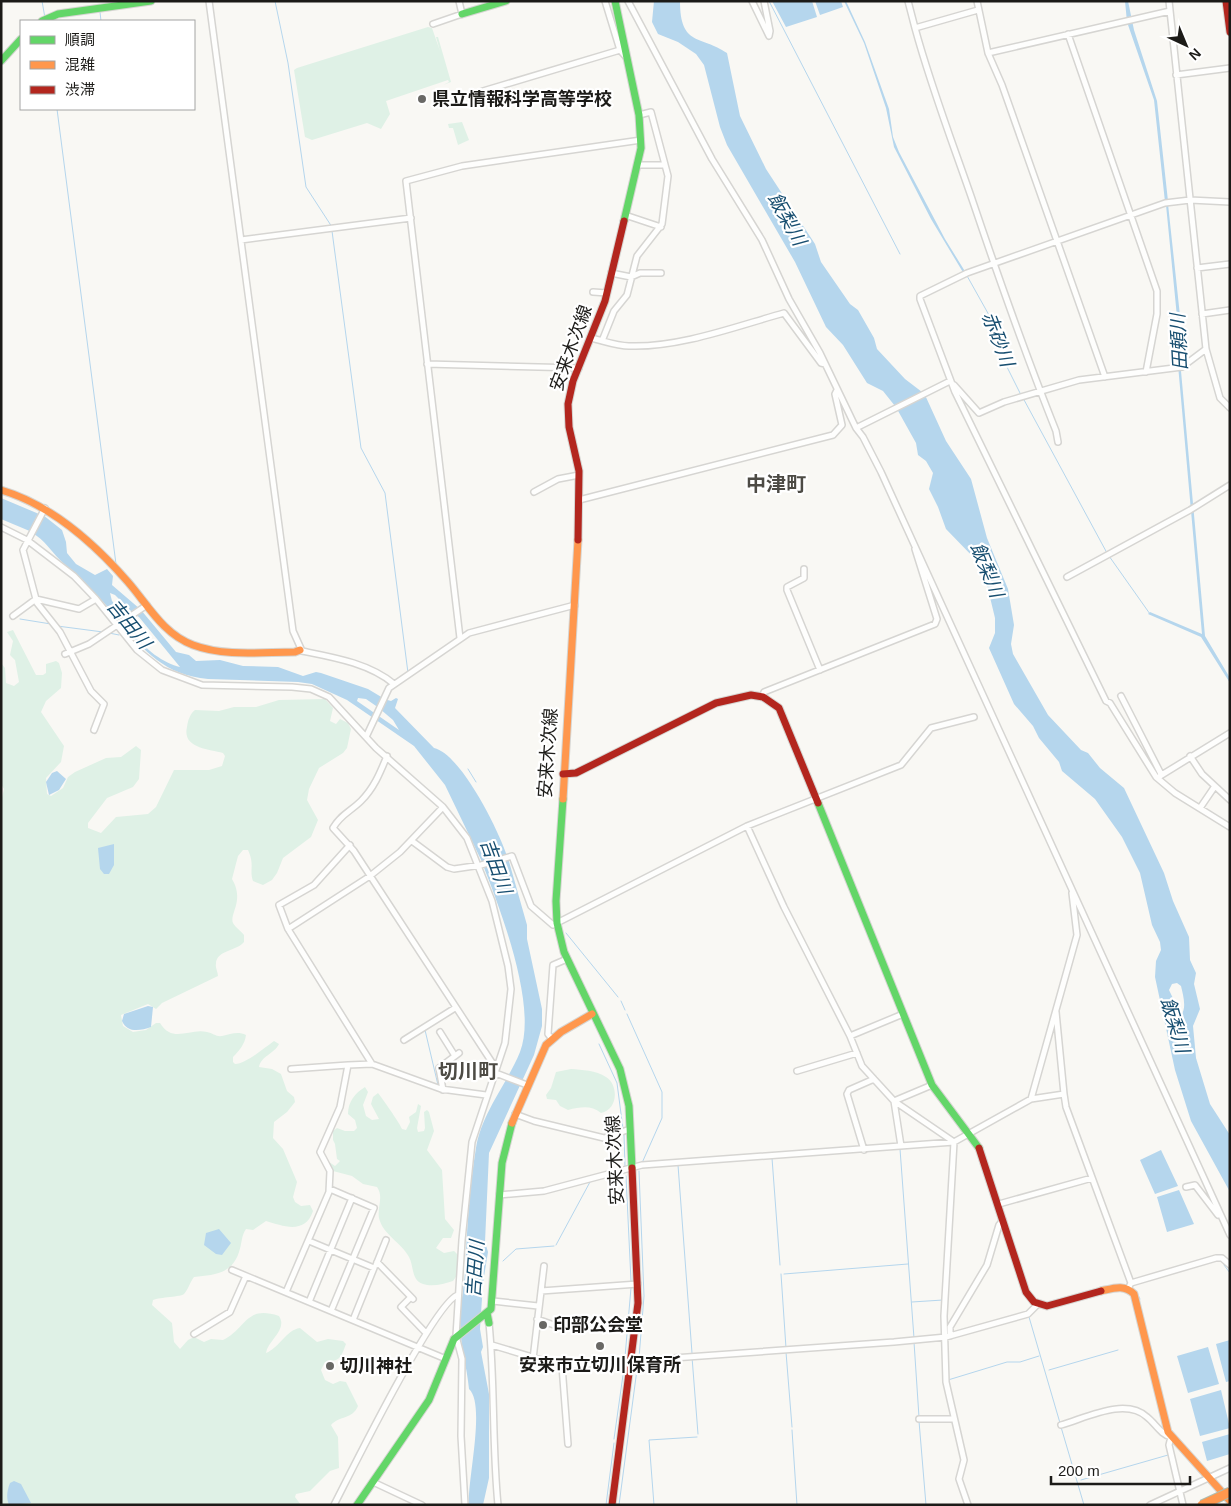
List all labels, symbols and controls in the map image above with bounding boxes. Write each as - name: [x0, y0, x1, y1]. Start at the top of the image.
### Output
- legend: [20, 20, 195, 110]
- north arrow: [1161, 20, 1211, 70]
- text: 順調: [65, 31, 95, 48]
- text: N: [1186, 45, 1204, 64]
- text: 混雑: [65, 56, 95, 73]
- text: 渋滞: [65, 81, 95, 98]
- place label: 県立情報科学高等学校: [432, 89, 612, 109]
- marker: 県立情報科学高等学校: [416, 93, 428, 105]
- water label: 飯梨川: [764, 189, 811, 251]
- street label: 安来木次線: [546, 302, 596, 394]
- water label: 赤砂川: [978, 309, 1019, 371]
- water label: 田頼川: [1167, 311, 1191, 371]
- district label: 中津町: [746, 473, 806, 495]
- water label: 飯梨川: [967, 540, 1008, 602]
- water label: 吉田川: [103, 595, 156, 654]
- street label: 安来木次線: [535, 707, 561, 799]
- water label: 吉田川: [476, 836, 516, 898]
- water label: 飯梨川: [1157, 995, 1194, 1057]
- district label: 切川町: [438, 1060, 498, 1082]
- street label: 安来木次線: [603, 1115, 627, 1205]
- water label: 吉田川: [463, 1238, 488, 1298]
- place label: 印部公会堂: [553, 1315, 643, 1335]
- marker: 印部公会堂: [537, 1319, 549, 1331]
- marker: 安来市立切川保育所: [594, 1340, 606, 1352]
- place label: 安来市立切川保育所: [519, 1355, 681, 1375]
- place label: 切川神社: [340, 1356, 412, 1376]
- marker: 切川神社: [324, 1360, 336, 1372]
- scale bar: [1051, 1454, 1190, 1486]
- text: 200 m: [1058, 1462, 1100, 1479]

